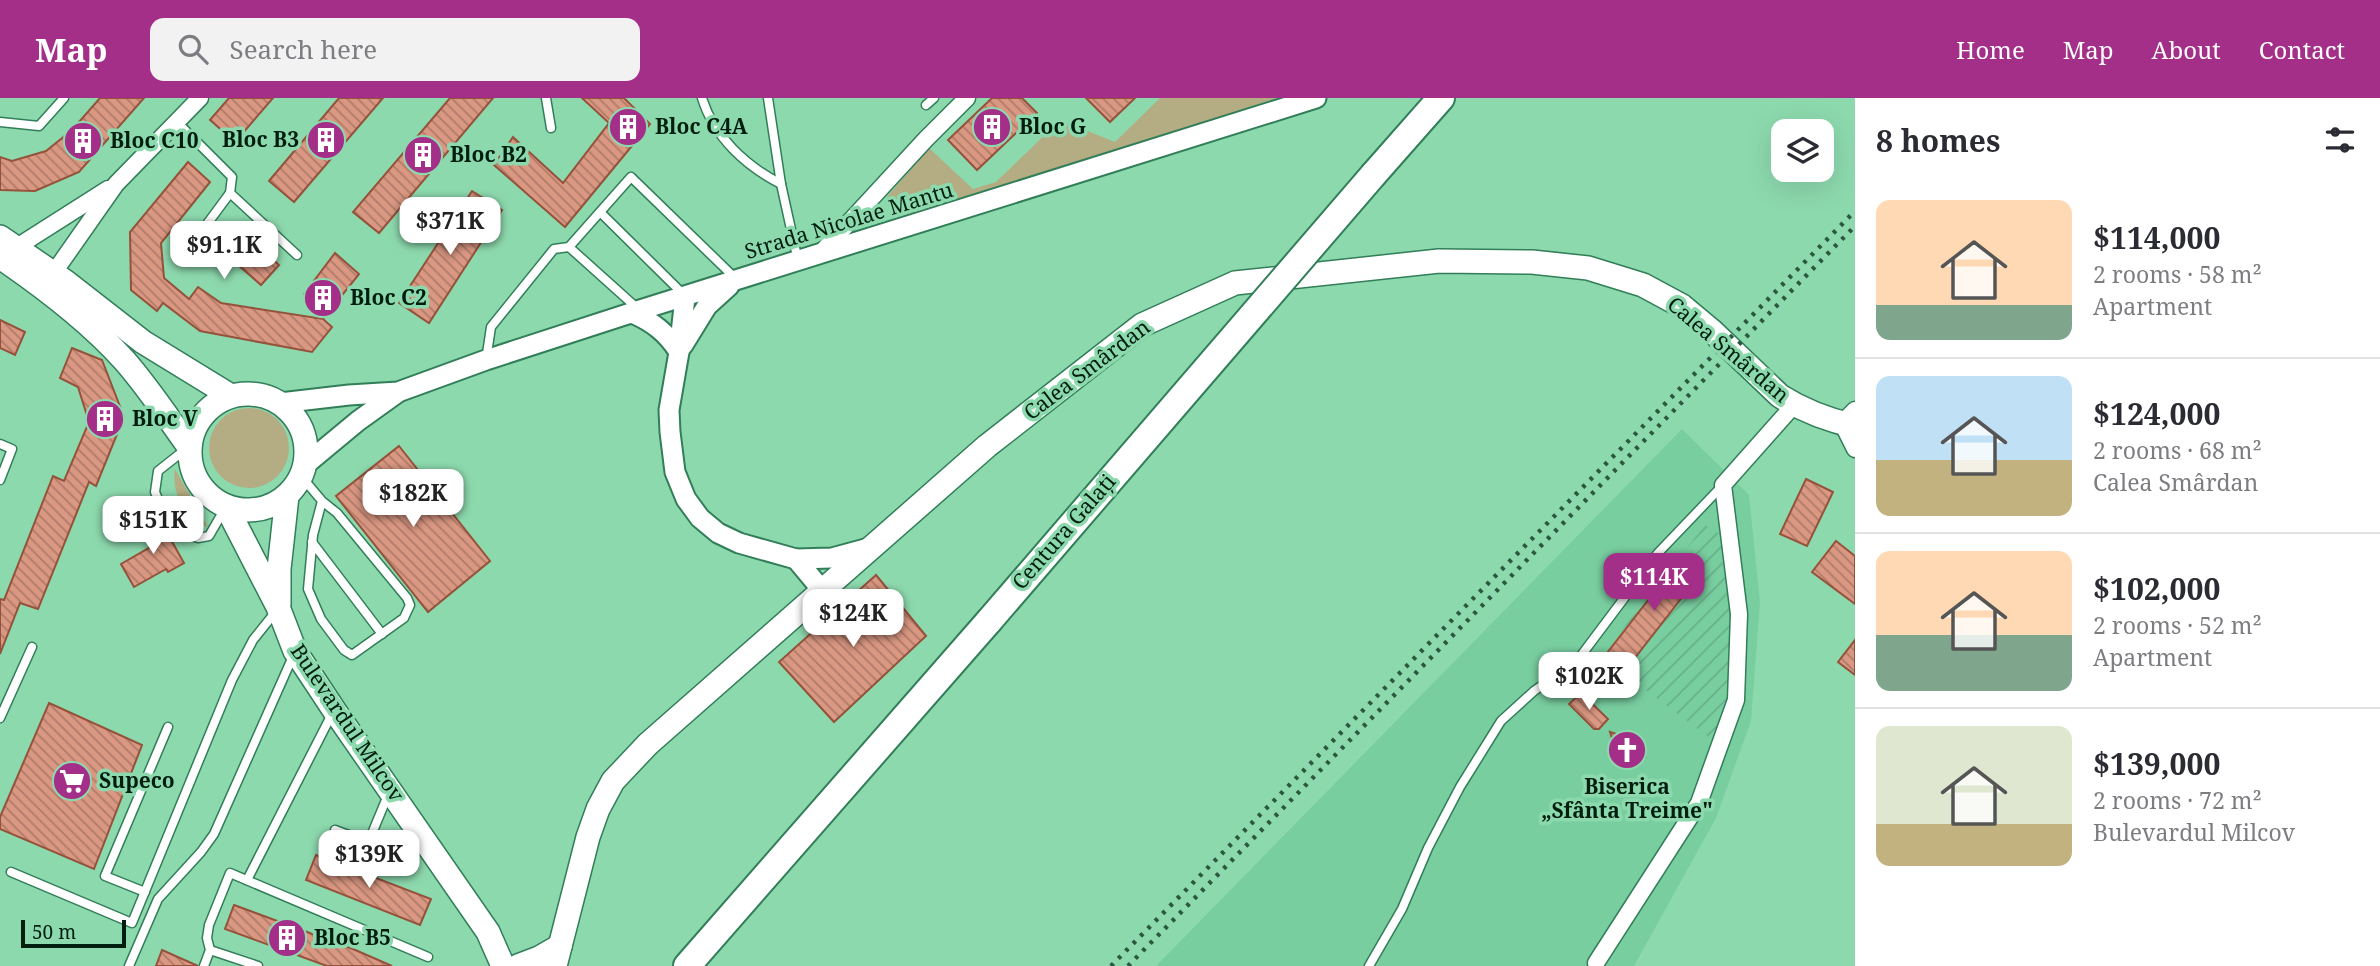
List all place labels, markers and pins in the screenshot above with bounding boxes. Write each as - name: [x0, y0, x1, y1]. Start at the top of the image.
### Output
- building icon: Bloc C4A: [607, 106, 649, 148]
- building icon: Bloc G: [971, 106, 1013, 148]
- place label: Bloc C4A: [655, 112, 748, 140]
- place label: Bloc G: [1019, 112, 1086, 140]
- building icon: Bloc B3: [305, 119, 347, 161]
- building icon: Bloc C10: [62, 120, 104, 162]
- place label: Bloc B3: [222, 125, 299, 153]
- place label: Bloc C10: [110, 126, 199, 154]
- building icon: Bloc B2: [402, 134, 444, 176]
- place label: Bloc B2: [450, 140, 527, 168]
- pin: $371K: [401, 198, 499, 257]
- pin: $91.1K: [167, 222, 281, 281]
- building icon: Bloc C2: [302, 277, 344, 319]
- place label: Bloc C2: [350, 283, 427, 311]
- building icon: Bloc V: [84, 398, 126, 440]
- place label: Bloc V: [132, 404, 198, 432]
- pin: $182K: [364, 470, 462, 529]
- pin: $151K: [104, 496, 202, 556]
- pin: $114K: [1605, 554, 1703, 613]
- pin: $124K: [804, 589, 902, 649]
- pin: $102K: [1540, 652, 1638, 712]
- church icon: Biserica „Sfânta Treime": [1606, 729, 1648, 771]
- supermarket icon: Supeco: [51, 760, 93, 802]
- place label: Supeco: [99, 766, 175, 794]
- place label: Biserica „Sfânta Treime": [1541, 772, 1713, 824]
- pin: $139K: [320, 830, 418, 890]
- building icon: Bloc B5: [266, 917, 308, 959]
- place label: Bloc B5: [314, 923, 391, 951]

